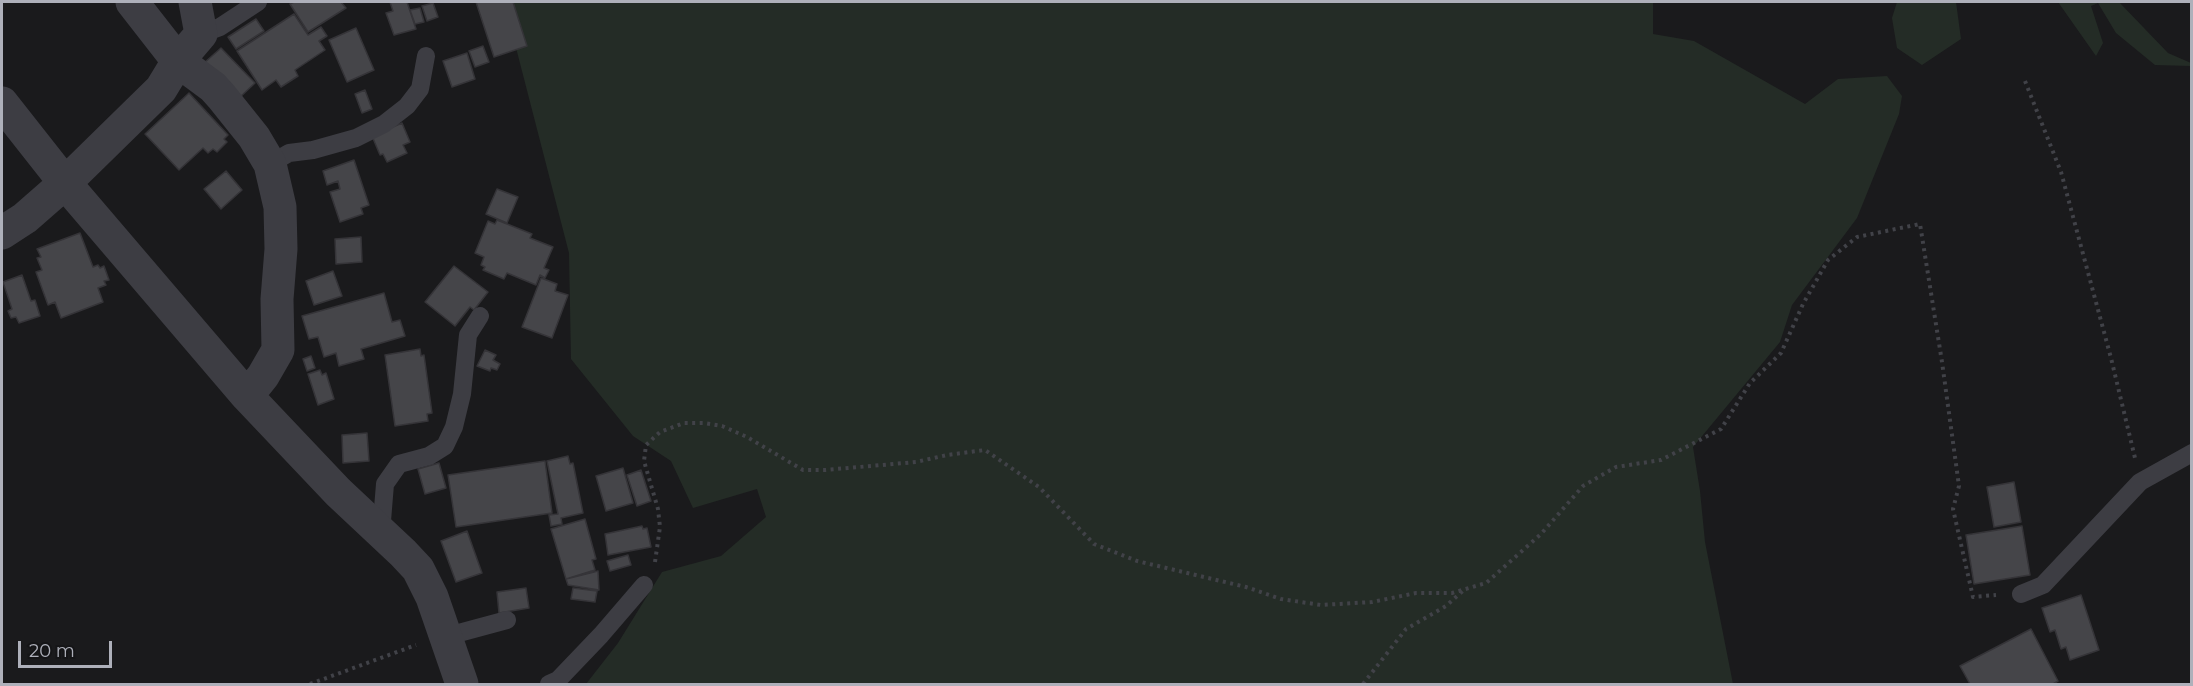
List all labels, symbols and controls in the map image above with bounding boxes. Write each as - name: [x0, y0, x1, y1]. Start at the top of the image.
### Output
- scale bar: [21, 629, 116, 667]
- text: 20 m: [29, 640, 75, 662]

